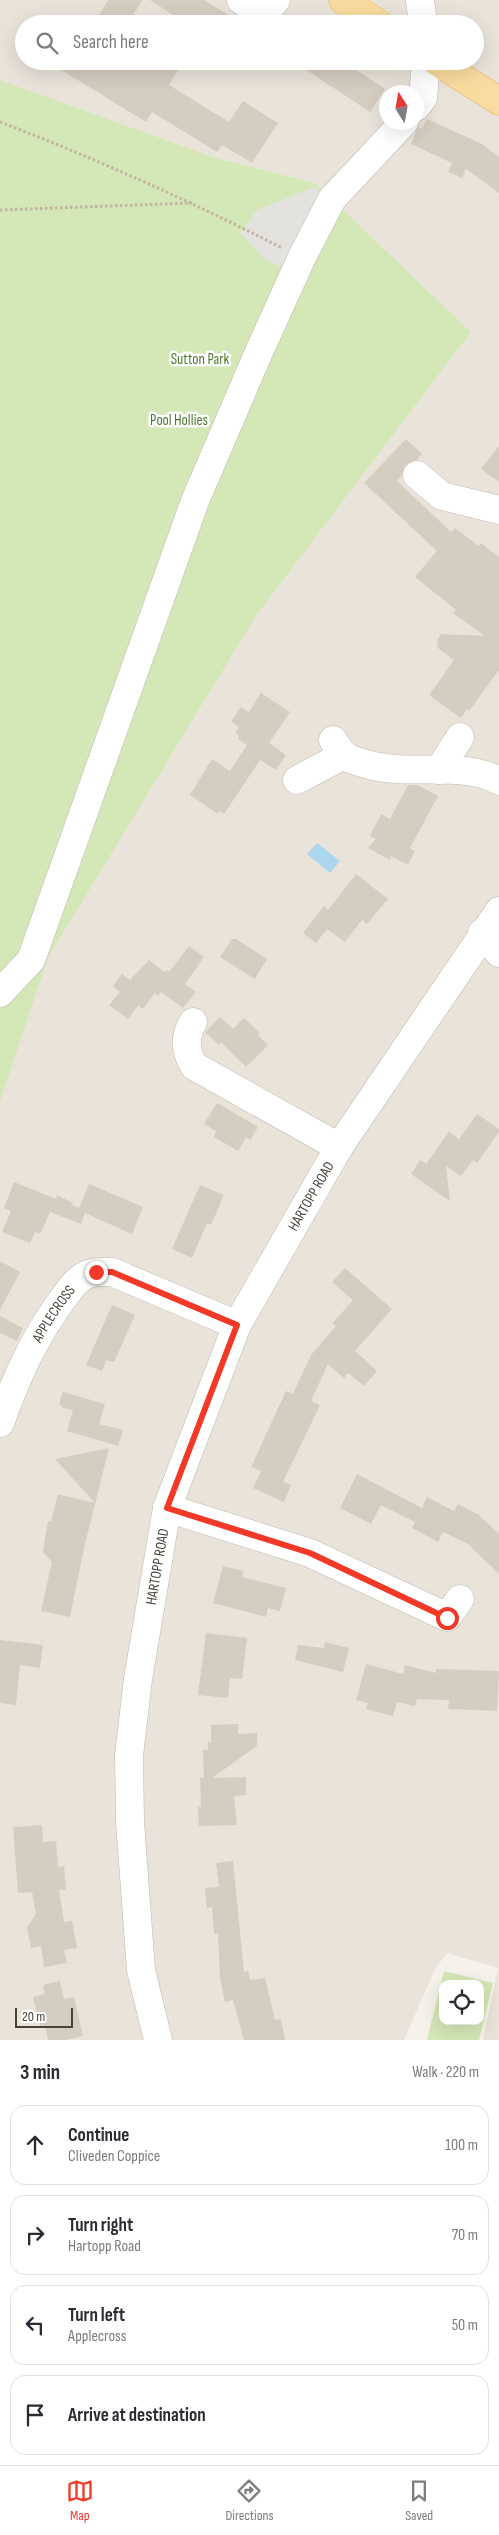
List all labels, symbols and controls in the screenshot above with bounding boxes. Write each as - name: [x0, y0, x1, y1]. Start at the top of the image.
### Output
- search box: [15, 15, 484, 70]
- icon: search: [33, 29, 61, 57]
- text: Search here: [73, 31, 149, 54]
- north arrow: [379, 85, 424, 130]
- park label: Sutton Park: [171, 350, 230, 369]
- park label: Pool Hollies: [150, 411, 208, 430]
- street label: HARTOPP ROAD: [284, 1158, 339, 1234]
- route end: [85, 1261, 108, 1284]
- street label: APPLECROSS: [27, 1282, 80, 1347]
- street label: HARTOPP ROAD: [142, 1527, 173, 1606]
- route start: [436, 1607, 459, 1630]
- map controls: [439, 1980, 484, 2025]
- button: locate: [439, 1980, 484, 2025]
- scale bar: [15, 2005, 72, 2028]
- text: 20 m: [22, 2008, 45, 2025]
- text: 3 min: [20, 2060, 60, 2085]
- text: Walk · 220 m: [412, 2063, 479, 2082]
- text: Continue: [68, 2124, 129, 2147]
- icon: ahead: [21, 2131, 49, 2159]
- text: 100 m: [445, 2136, 478, 2155]
- text: Cliveden Coppice: [68, 2147, 160, 2166]
- text: Turn right: [68, 2214, 133, 2237]
- icon: right: [21, 2221, 49, 2249]
- text: 70 m: [452, 2226, 478, 2245]
- text: Hartopp Road: [68, 2237, 141, 2256]
- text: Turn left: [68, 2304, 125, 2327]
- icon: left: [21, 2311, 49, 2339]
- text: 50 m: [452, 2316, 478, 2335]
- text: Applecross: [68, 2327, 126, 2346]
- icon: arrive: [21, 2401, 49, 2429]
- text: Arrive at destination: [68, 2404, 206, 2427]
- tab: Map: [66, 2477, 94, 2524]
- tab: Directions: [225, 2477, 274, 2524]
- tab: Saved: [405, 2477, 433, 2524]

